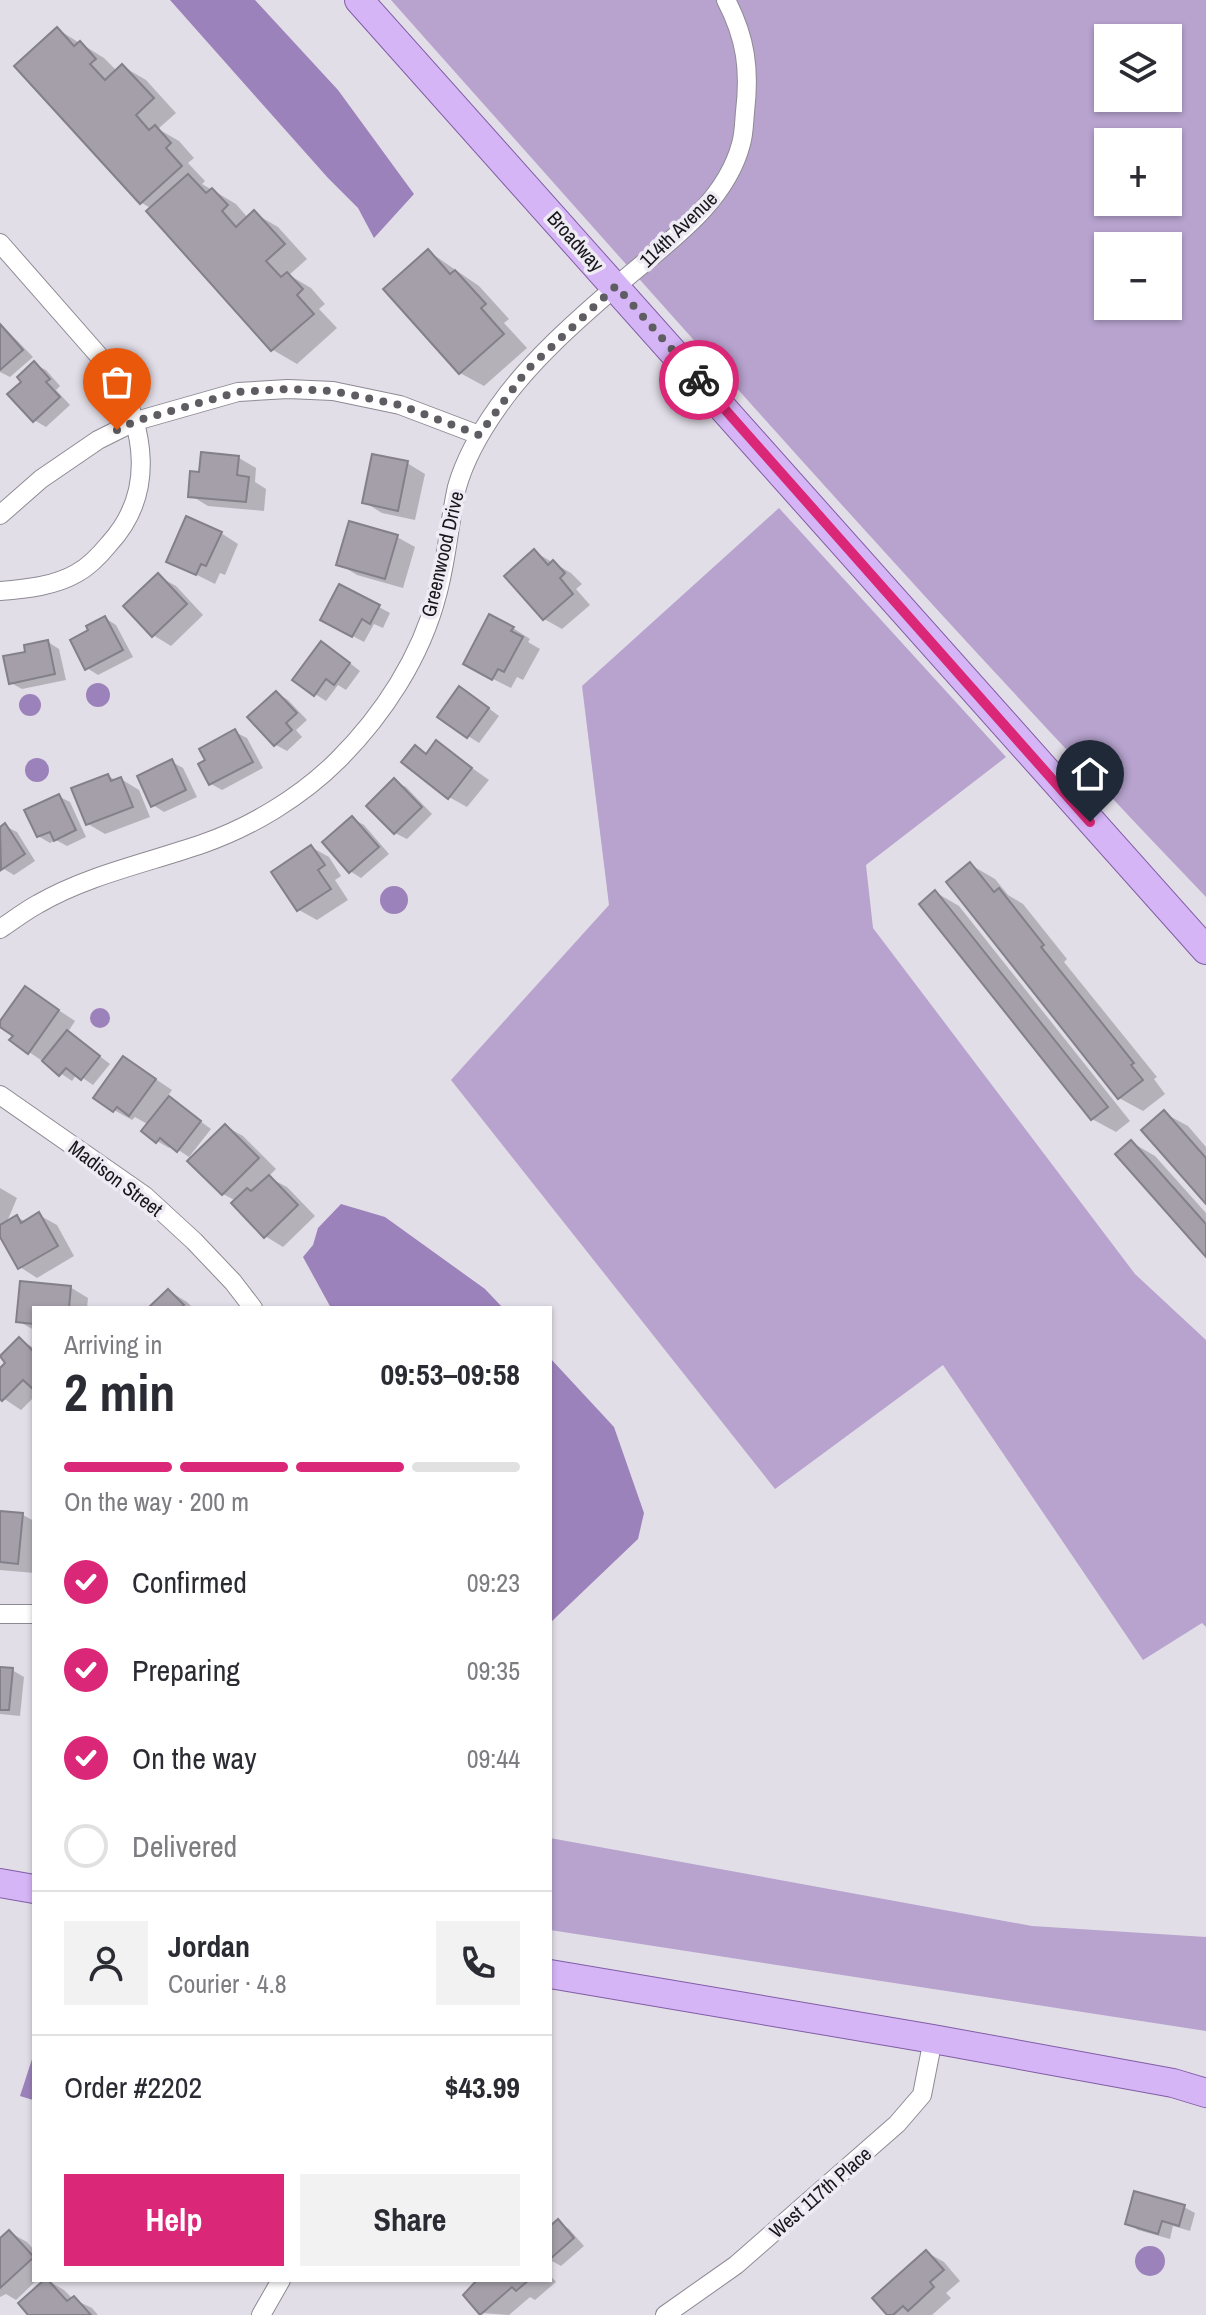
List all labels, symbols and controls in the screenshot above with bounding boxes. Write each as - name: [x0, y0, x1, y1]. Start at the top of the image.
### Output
- map controls: [1094, 24, 1182, 320]
- button: layers: [1094, 24, 1182, 112]
- button: +: [1094, 128, 1182, 216]
- street label: 114th Avenue: [633, 185, 723, 273]
- street label: Broadway: [542, 205, 611, 278]
- button: −: [1094, 232, 1182, 320]
- courier: [659, 340, 739, 420]
- pin: [83, 348, 151, 430]
- icon: bike: [677, 358, 721, 402]
- icon: bag: [95, 360, 139, 404]
- street label: Greenwood Drive: [414, 488, 470, 620]
- pin: [1056, 740, 1124, 822]
- icon: home: [1068, 752, 1112, 796]
- street label: Madison Street: [63, 1134, 169, 1223]
- text: Arriving in: [64, 1327, 162, 1362]
- text: 09:53–09:58: [381, 1354, 520, 1394]
- text: 2 min: [64, 1357, 175, 1427]
- text: On the way · 200 m: [64, 1484, 249, 1519]
- icon: check: [64, 1560, 108, 1604]
- text: Confirmed: [132, 1562, 247, 1602]
- text: 09:23: [467, 1565, 520, 1600]
- icon: check: [64, 1648, 108, 1692]
- text: Preparing: [132, 1650, 240, 1690]
- text: 09:35: [467, 1653, 520, 1688]
- icon: check: [64, 1736, 108, 1780]
- text: On the way: [132, 1738, 256, 1778]
- text: 09:44: [467, 1741, 520, 1776]
- text: Delivered: [132, 1826, 237, 1866]
- button: person: [64, 1921, 148, 2005]
- button: phone: [436, 1921, 520, 2005]
- text: Jordan: [168, 1926, 250, 1966]
- text: Courier · 4.8: [168, 1966, 287, 2001]
- text: Order #2202: [64, 2067, 202, 2107]
- text: $43.99: [445, 2067, 520, 2107]
- street label: West 117th Place: [763, 2140, 877, 2244]
- button: Help: [64, 2174, 284, 2266]
- button: Share: [300, 2174, 520, 2266]

